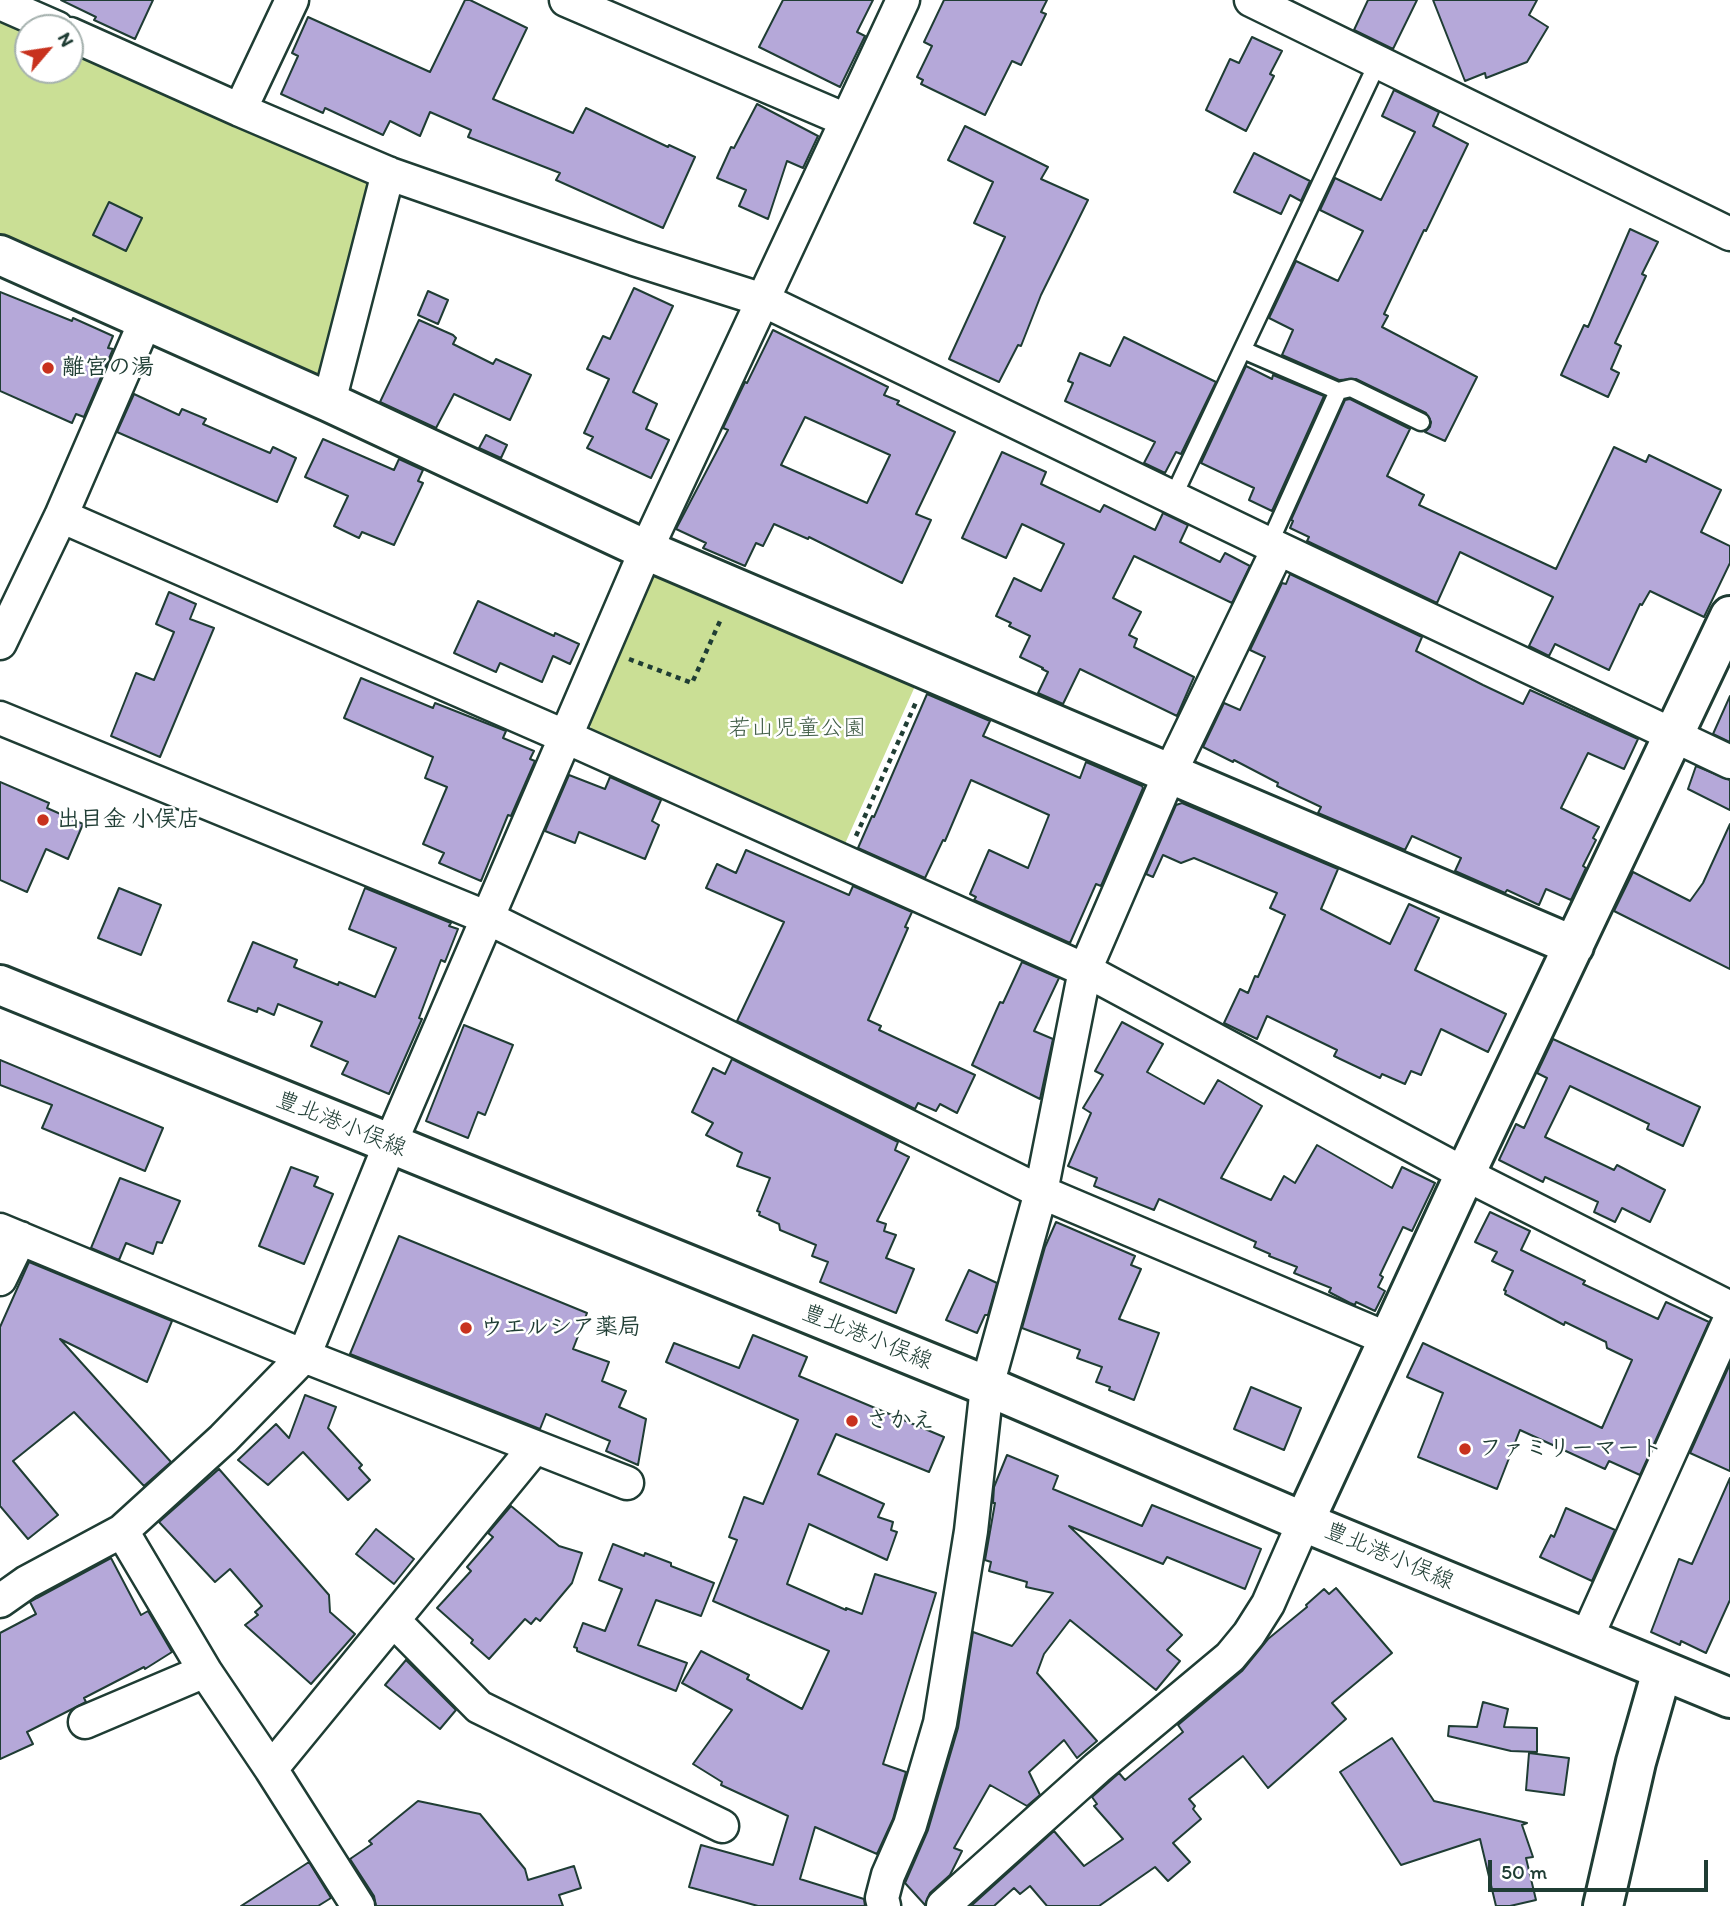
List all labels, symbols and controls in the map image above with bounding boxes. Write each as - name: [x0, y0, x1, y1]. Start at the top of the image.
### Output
- north arrow: [14, 14, 84, 84]
- text: N: [53, 28, 79, 51]
- place label: 離宮の湯: [62, 354, 154, 382]
- marker: 離宮の湯: [40, 360, 56, 376]
- park label: 若山児童公園: [728, 715, 866, 743]
- place label: 出目金 小俣店: [57, 806, 200, 834]
- marker: 出目金 小俣店: [35, 812, 51, 828]
- street label: 豊北港小俣線: [272, 1086, 410, 1164]
- street label: 豊北港小俣線: [798, 1299, 936, 1377]
- place label: ウエルシア薬局: [480, 1314, 641, 1342]
- marker: ウエルシア薬局: [458, 1320, 474, 1336]
- place label: さかえ: [866, 1407, 935, 1435]
- marker: さかえ: [844, 1413, 860, 1429]
- place label: ファミリーマート: [1479, 1435, 1663, 1463]
- marker: ファミリーマート: [1457, 1441, 1473, 1457]
- street label: 豊北港小俣線: [1320, 1517, 1458, 1597]
- scale bar: [1492, 1846, 1712, 1890]
- text: 50 m: [1501, 1859, 1547, 1884]

